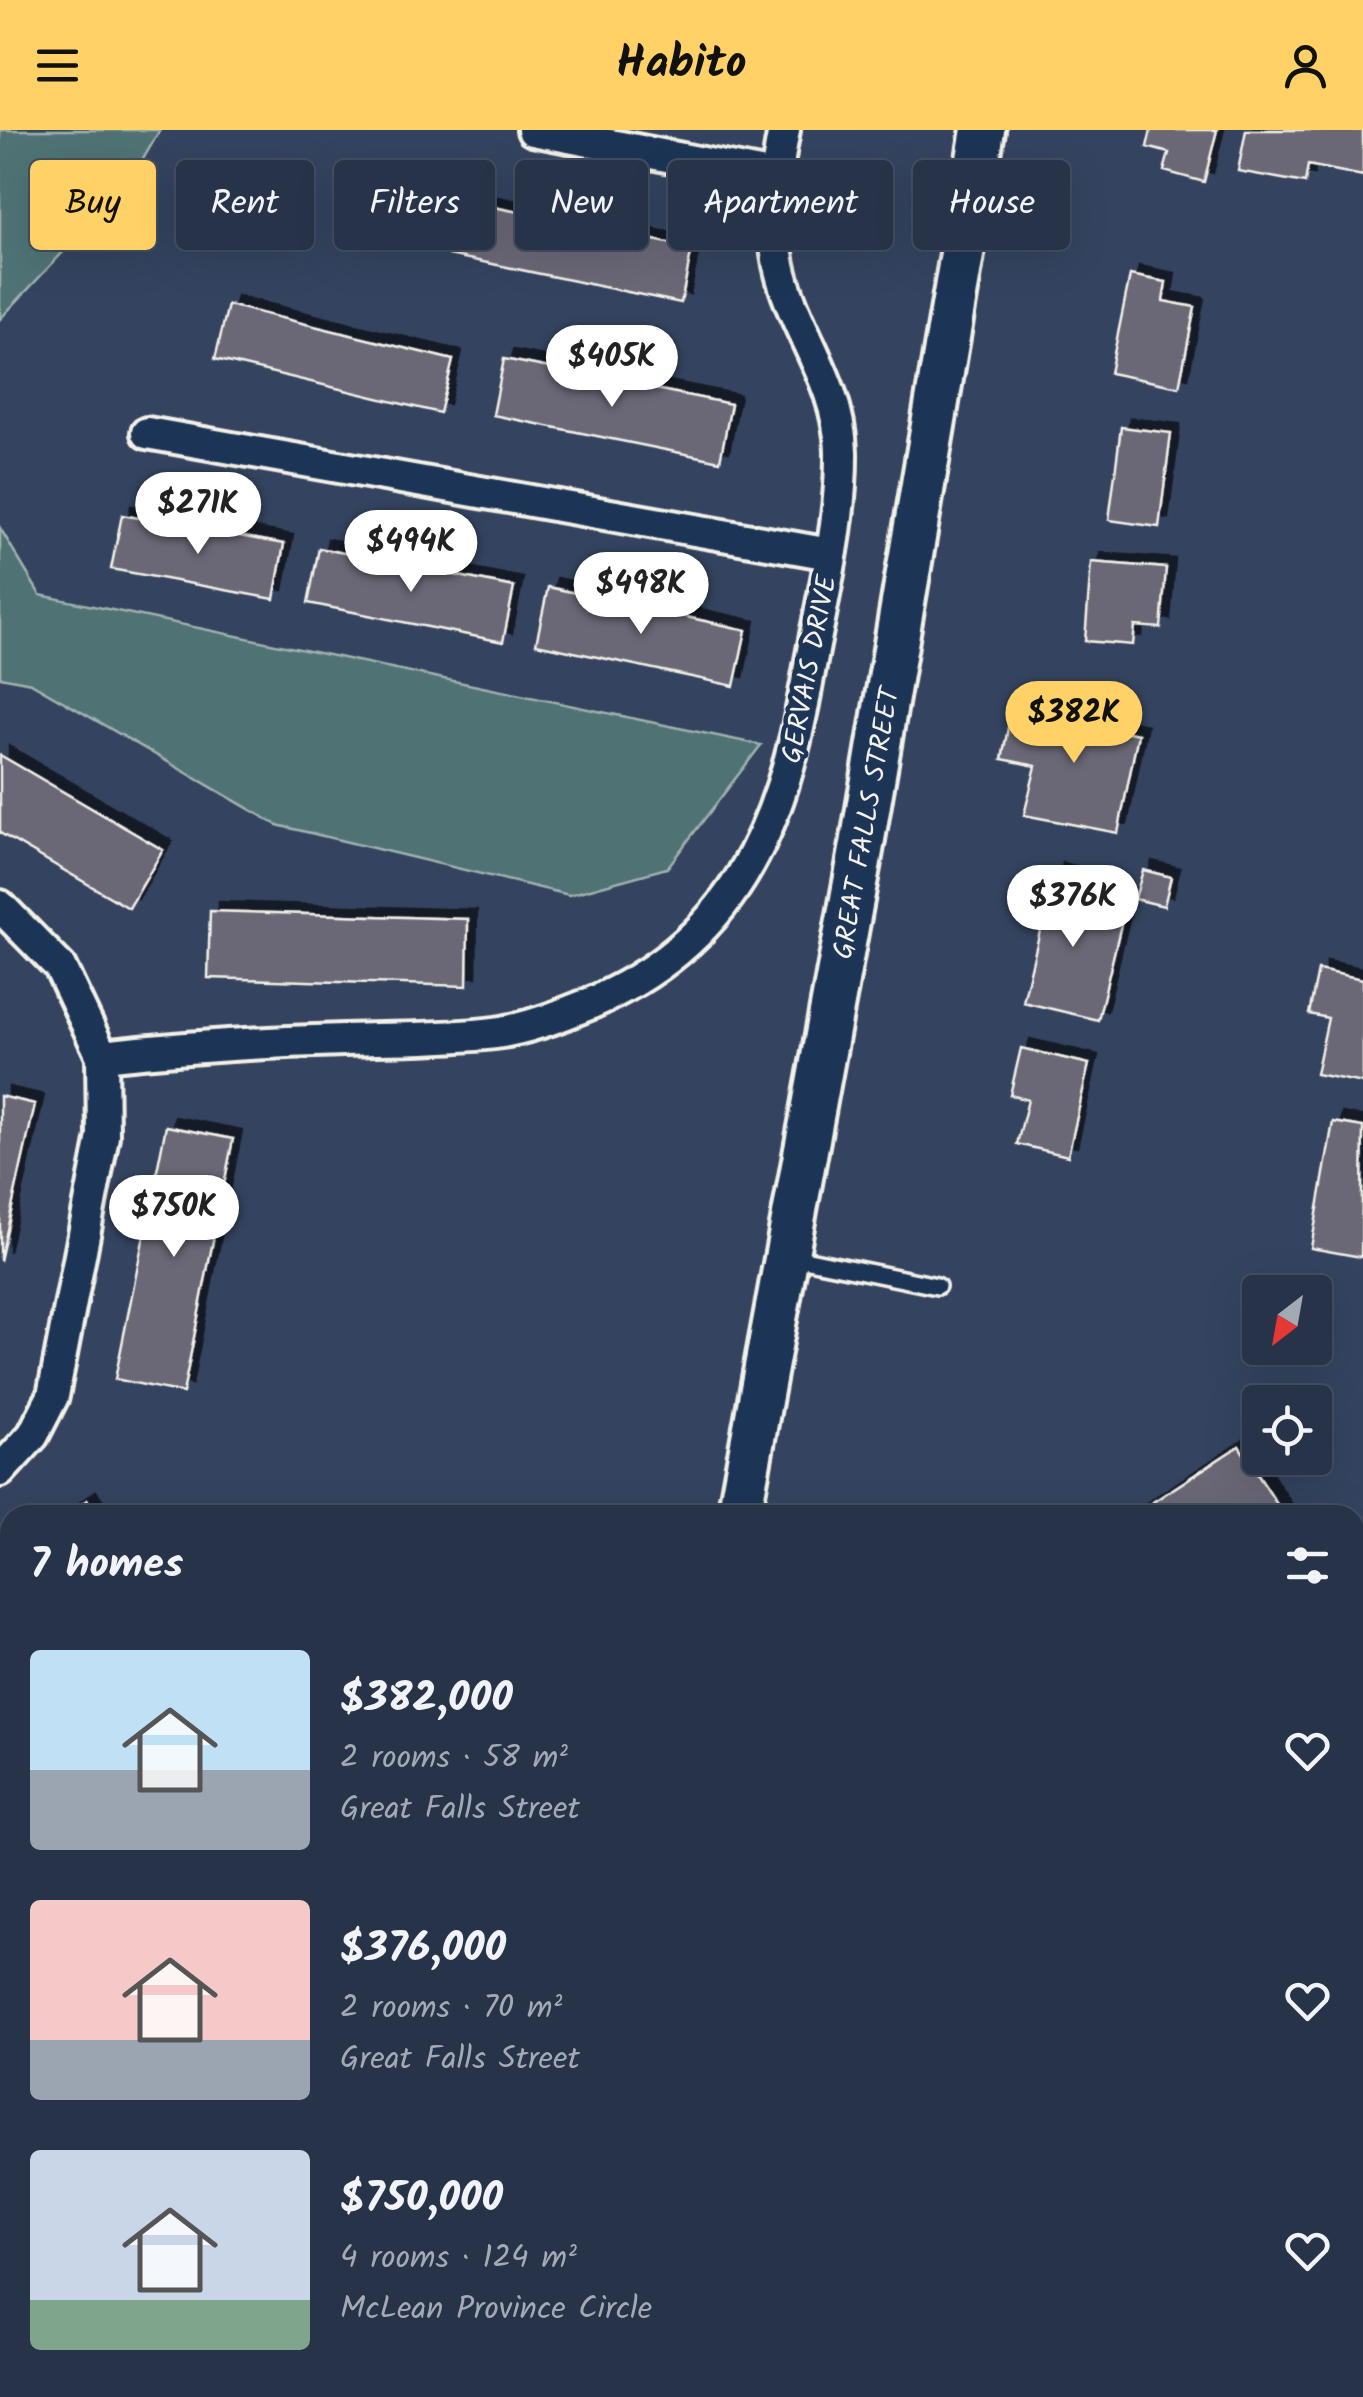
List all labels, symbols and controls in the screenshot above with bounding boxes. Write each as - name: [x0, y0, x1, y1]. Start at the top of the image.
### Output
- text: Habito: [616, 29, 747, 101]
- icon: menu: [30, 38, 85, 93]
- icon: person: [1278, 38, 1333, 93]
- chip: Buy: [30, 160, 156, 250]
- chip: Rent: [176, 160, 314, 250]
- chip: Filters: [334, 160, 495, 250]
- chip: New: [515, 160, 648, 250]
- chip: Apartment: [668, 160, 893, 250]
- chip: House: [913, 160, 1070, 250]
- pin: $405K: [542, 325, 682, 410]
- text: $405K: [568, 332, 656, 383]
- pin: $271K: [128, 472, 268, 557]
- text: $271K: [157, 479, 239, 530]
- pin: $494K: [341, 510, 481, 595]
- text: $494K: [366, 517, 456, 568]
- pin: $498K: [571, 552, 711, 637]
- text: $498K: [596, 559, 686, 610]
- street label: GERVAIS DRIVE: [770, 571, 851, 767]
- pin: $382K: [1004, 681, 1144, 766]
- street label: GREAT FALLS STREET: [821, 682, 914, 963]
- text: $382K: [1027, 688, 1121, 739]
- pin: $376K: [1003, 865, 1143, 950]
- text: $376K: [1029, 872, 1117, 923]
- pin: $750K: [104, 1175, 244, 1260]
- text: $750K: [131, 1182, 217, 1233]
- north arrow: [1242, 1275, 1332, 1365]
- map controls: [1242, 1275, 1332, 1475]
- button: locate: [1242, 1385, 1332, 1475]
- text: 7 homes: [30, 1532, 183, 1599]
- icon: filters: [1280, 1538, 1335, 1593]
- text: $382,000: [340, 1666, 513, 1733]
- icon: home: [110, 1690, 230, 1810]
- icon: heart: [1280, 1723, 1335, 1778]
- text: 2 rooms · 58 m²: [340, 1733, 568, 1784]
- text: Great Falls Street: [340, 1784, 580, 1835]
- text: $376,000: [340, 1916, 506, 1983]
- icon: home: [110, 1940, 230, 2060]
- icon: heart: [1280, 1973, 1335, 2028]
- text: 2 rooms · 70 m²: [340, 1983, 562, 2034]
- text: Great Falls Street: [340, 2034, 580, 2085]
- text: $750,000: [340, 2166, 503, 2233]
- icon: home: [110, 2190, 230, 2310]
- icon: heart: [1280, 2223, 1335, 2278]
- text: 4 rooms · 124 m²: [340, 2233, 577, 2284]
- text: McLean Province Circle: [340, 2284, 652, 2335]

